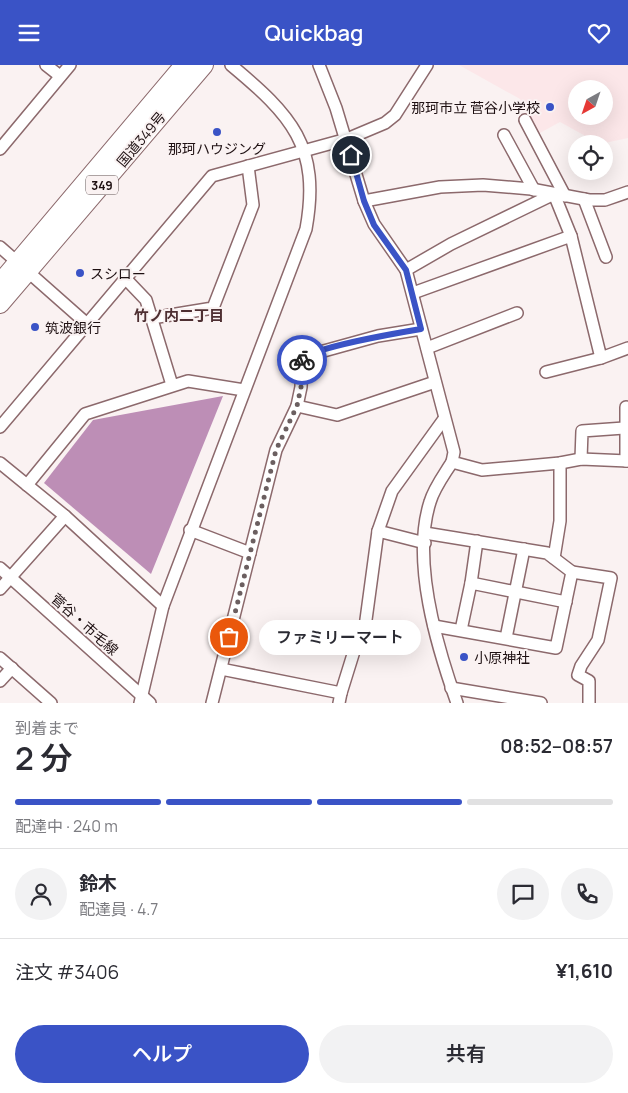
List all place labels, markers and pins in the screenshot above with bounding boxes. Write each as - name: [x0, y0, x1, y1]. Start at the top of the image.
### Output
- place label: 那珂市立 菅谷小学校: [411, 98, 540, 117]
- marker: 那珂市立 菅谷小学校: [544, 101, 556, 113]
- marker: 那珂ハウジング: [211, 126, 223, 138]
- pin: [330, 134, 372, 176]
- place label: 那珂ハウジング: [168, 139, 266, 158]
- place label: スシロー: [90, 264, 146, 283]
- marker: スシロー: [74, 267, 86, 279]
- place label: 筑波銀行: [45, 318, 101, 337]
- marker: 筑波銀行: [29, 321, 41, 333]
- pin: [208, 616, 250, 658]
- callout: ファミリーマート: [259, 619, 422, 655]
- place label: 小原神社: [474, 648, 530, 667]
- marker: 小原神社: [458, 651, 470, 663]

